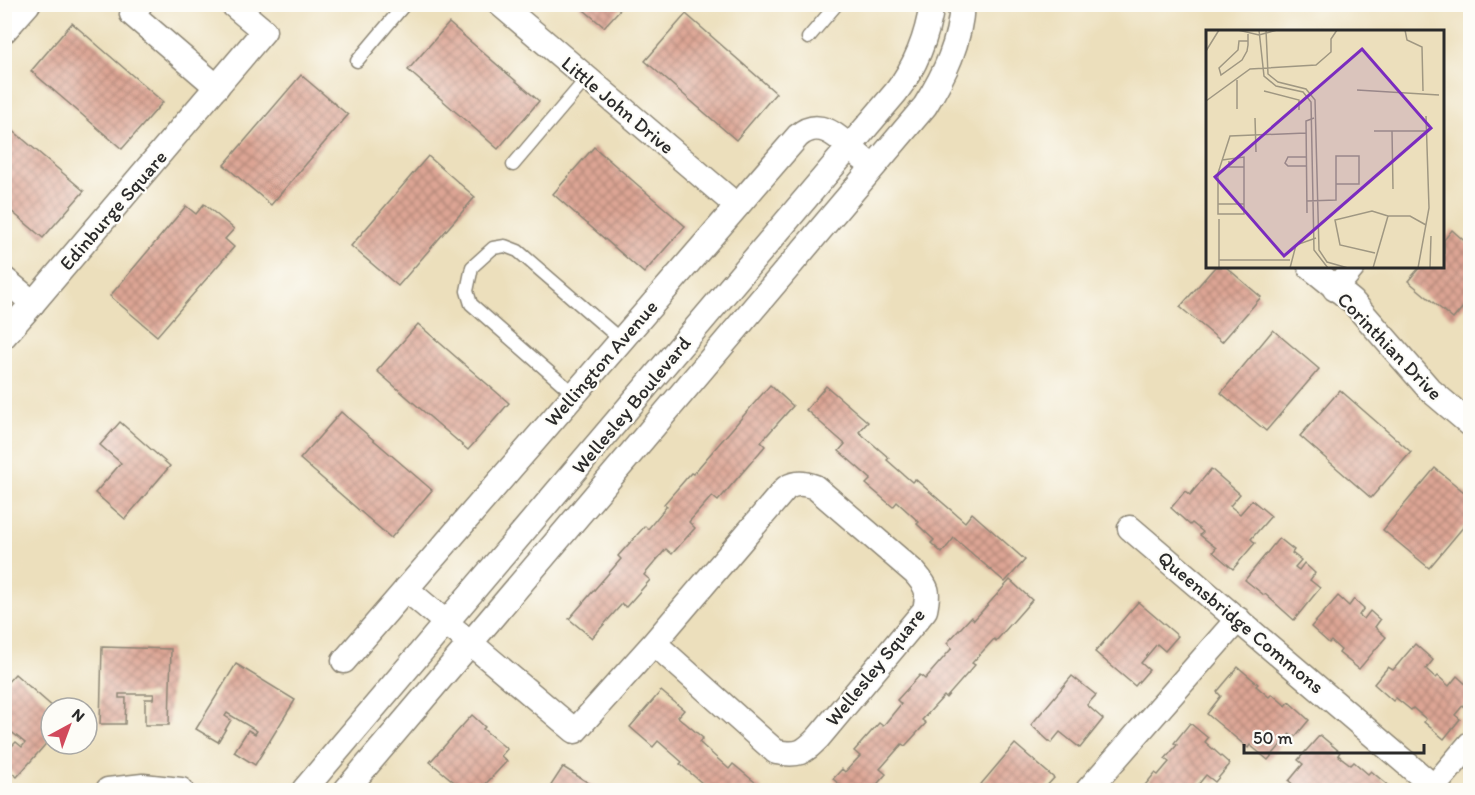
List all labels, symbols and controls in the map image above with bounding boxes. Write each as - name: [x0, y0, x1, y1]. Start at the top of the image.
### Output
- inset map: [1206, 30, 1445, 268]
- street label: Little John Drive: [557, 51, 679, 159]
- street label: Edinburge Square: [54, 145, 172, 275]
- street label: Corinthian Drive: [1332, 287, 1448, 405]
- street label: Wellington Avenue: [539, 295, 663, 431]
- street label: Wellesley Boulevard: [566, 331, 696, 479]
- street label: Queensbridge Commons: [1153, 545, 1329, 699]
- street label: Wellesley Square: [820, 603, 930, 731]
- north arrow: [39, 696, 99, 756]
- text: N: [68, 704, 89, 726]
- scale bar: [1244, 717, 1424, 755]
- text: 50 m: [1253, 727, 1293, 749]

